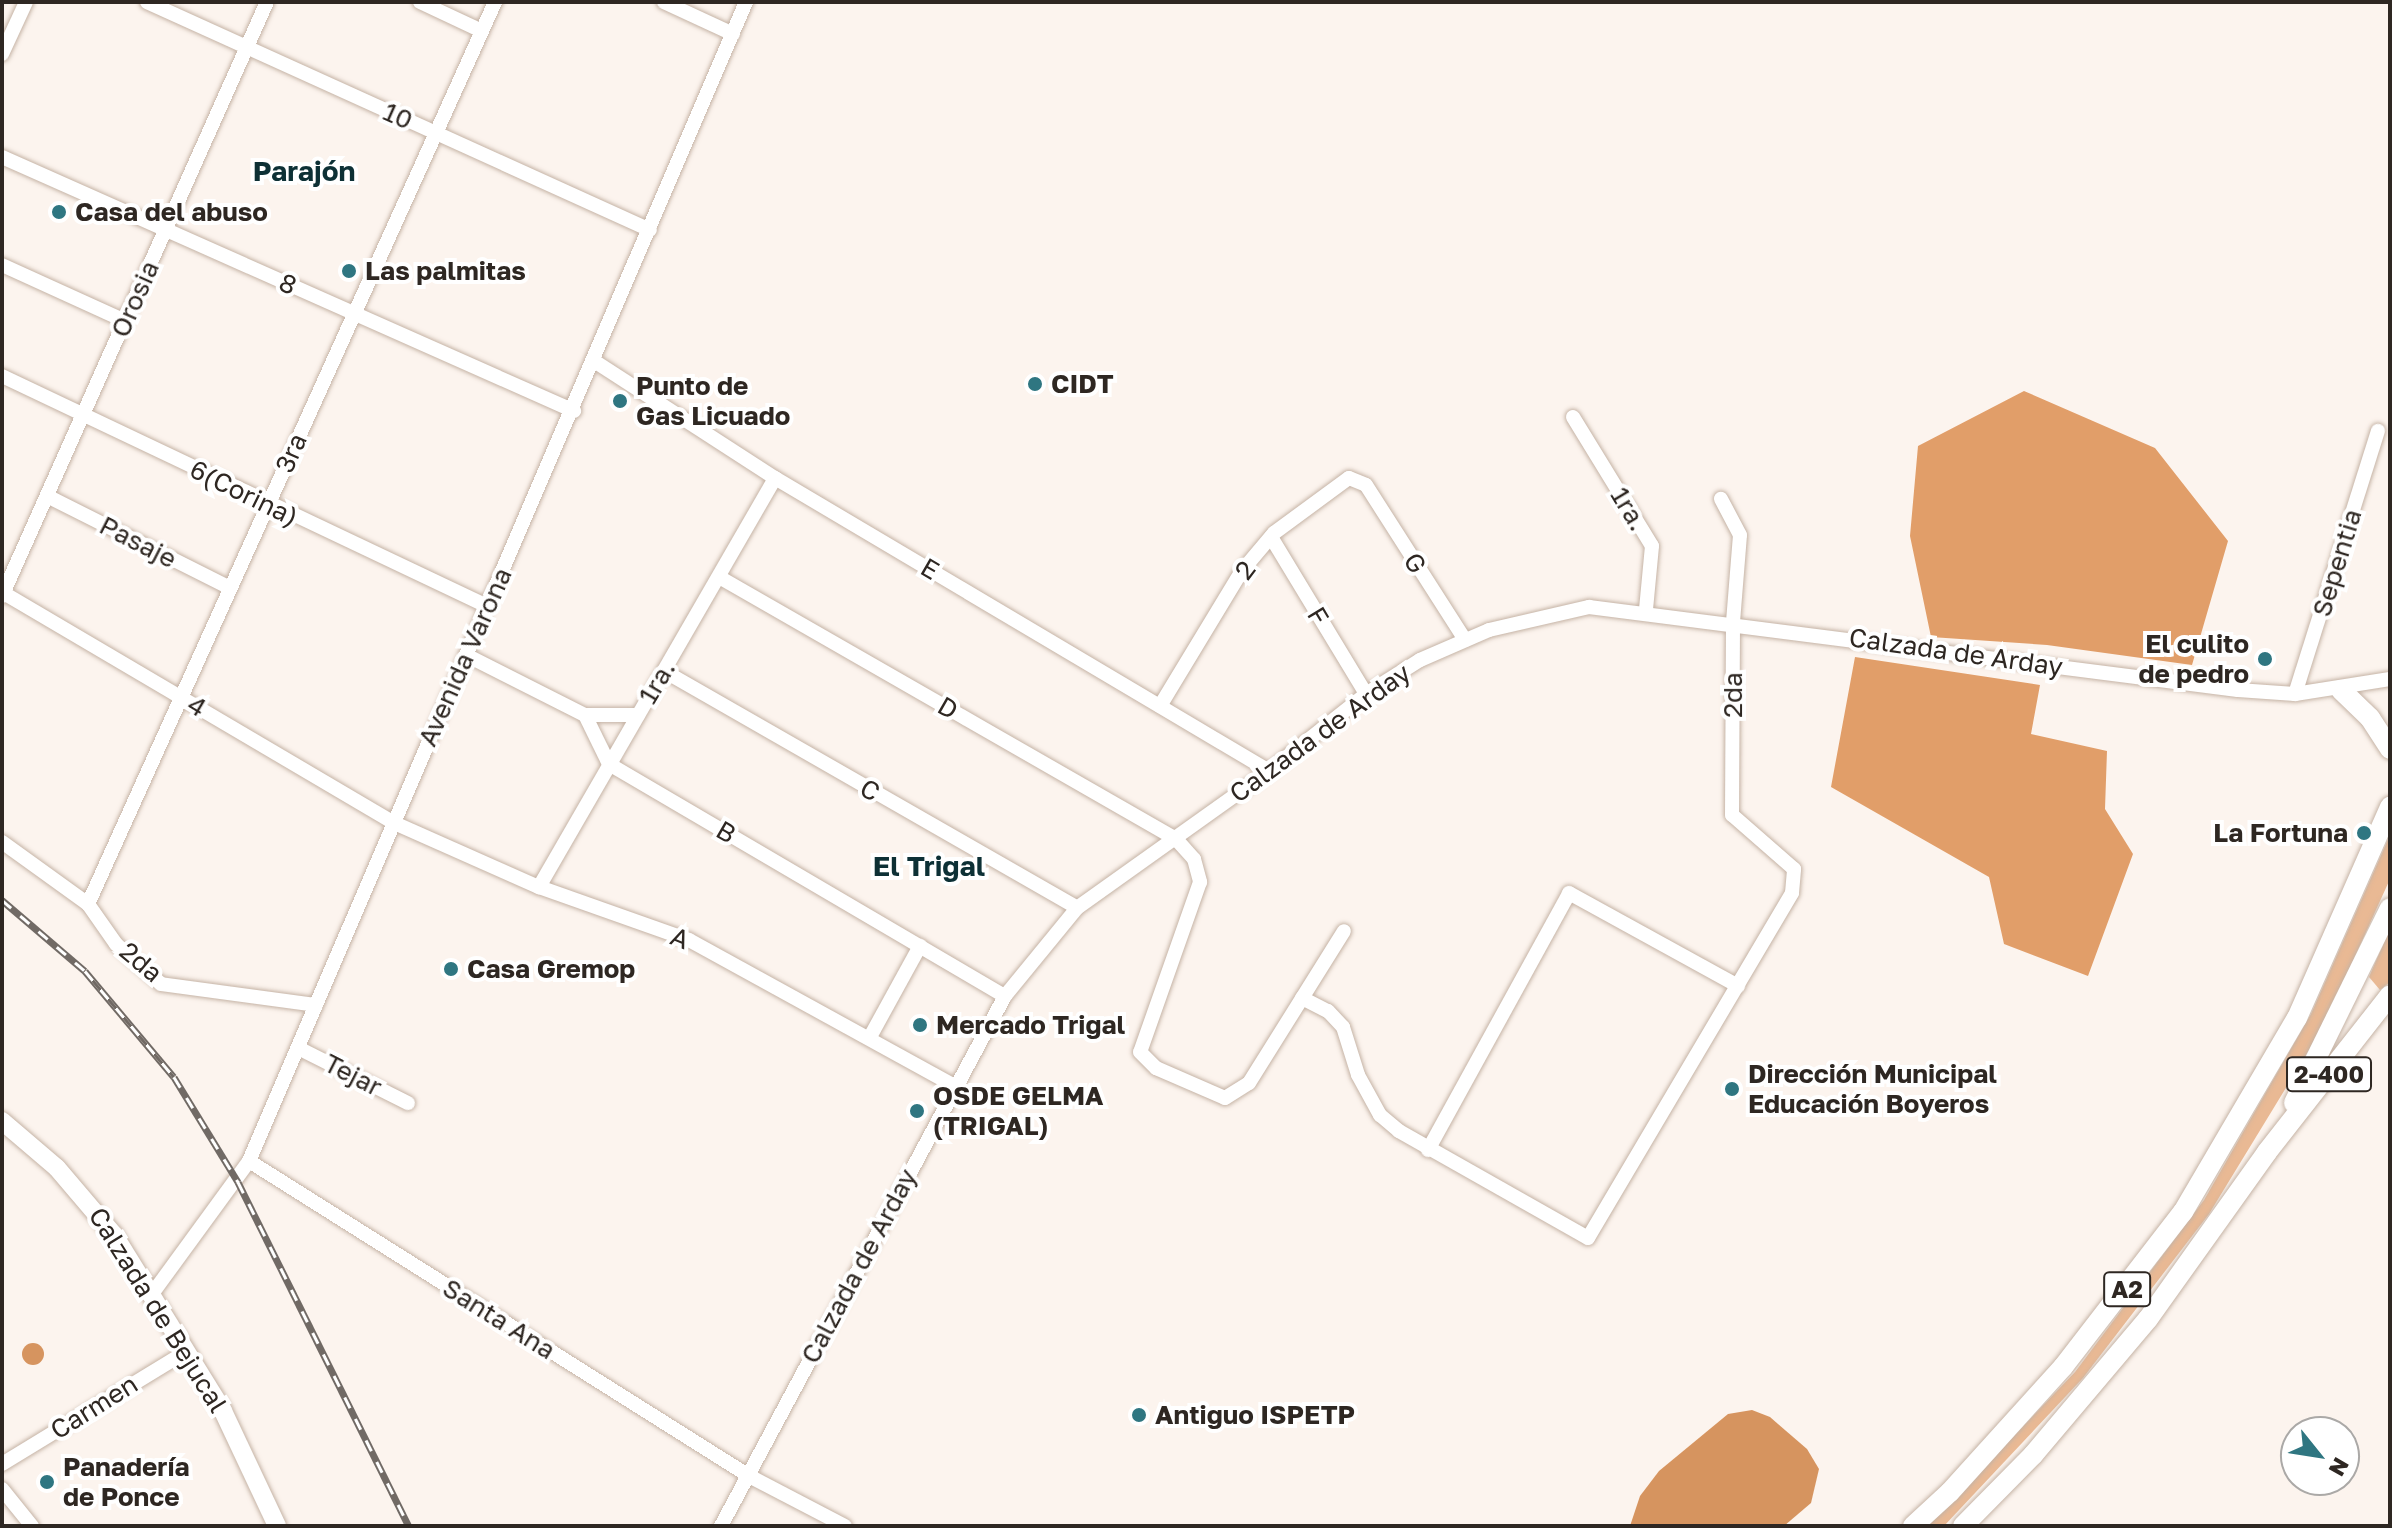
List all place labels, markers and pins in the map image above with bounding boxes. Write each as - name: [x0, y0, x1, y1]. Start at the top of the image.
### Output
- place label: Casa del abuso: [75, 196, 268, 228]
- marker: Casa del abuso: [50, 203, 68, 221]
- place label: Las palmitas: [365, 255, 526, 287]
- marker: Las palmitas: [340, 262, 358, 280]
- place label: CIDT: [1051, 368, 1114, 400]
- place label: Punto de Gas Licuado: [636, 370, 790, 432]
- marker: CIDT: [1026, 375, 1044, 393]
- marker: Punto de Gas Licuado: [611, 392, 629, 410]
- place label: El culito de pedro: [2139, 628, 2249, 690]
- marker: El culito de pedro: [2256, 650, 2274, 668]
- place label: La Fortuna: [2213, 817, 2348, 849]
- marker: La Fortuna: [2355, 824, 2373, 842]
- place label: Casa Gremop: [467, 953, 635, 985]
- marker: Casa Gremop: [442, 960, 460, 978]
- place label: Mercado Trigal: [936, 1009, 1125, 1041]
- marker: Mercado Trigal: [911, 1016, 929, 1034]
- place label: Dirección Municipal Educación Boyeros: [1748, 1058, 1997, 1120]
- place label: OSDE GELMA (TRIGAL): [933, 1080, 1104, 1142]
- marker: Dirección Municipal Educación Boyeros: [1723, 1080, 1741, 1098]
- marker: OSDE GELMA (TRIGAL): [908, 1102, 926, 1120]
- place label: Antiguo ISPETP: [1155, 1399, 1355, 1431]
- marker: Antiguo ISPETP: [1130, 1406, 1148, 1424]
- place label: Panadería de Ponce: [63, 1451, 190, 1512]
- marker: Panadería de Ponce: [38, 1473, 56, 1491]

